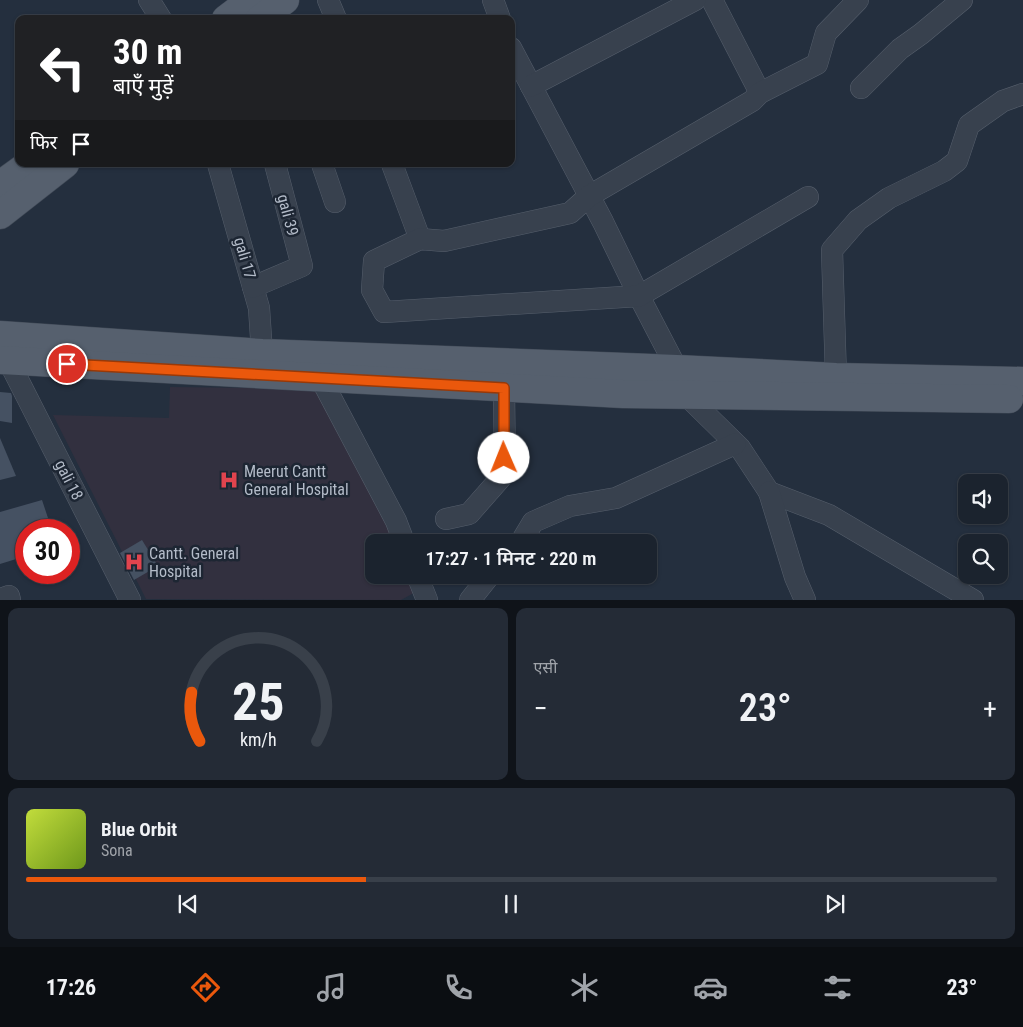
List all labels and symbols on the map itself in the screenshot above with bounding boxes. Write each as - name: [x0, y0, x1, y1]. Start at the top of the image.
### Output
- street label: gali 39: [273, 192, 303, 238]
- street label: gali 17: [230, 235, 260, 281]
- pin: [46, 343, 88, 385]
- position arrow: [477, 431, 529, 483]
- street label: gali 18: [51, 457, 87, 503]
- place label: Meerut Cantt General Hospital: [244, 462, 349, 499]
- hospital icon: Meerut Cantt General Hospital: [218, 469, 240, 491]
- speed limit sign: 30: [15, 519, 80, 584]
- place label: Cantt. General Hospital: [149, 544, 239, 581]
- hospital icon: Cantt. General Hospital: [123, 551, 145, 573]

